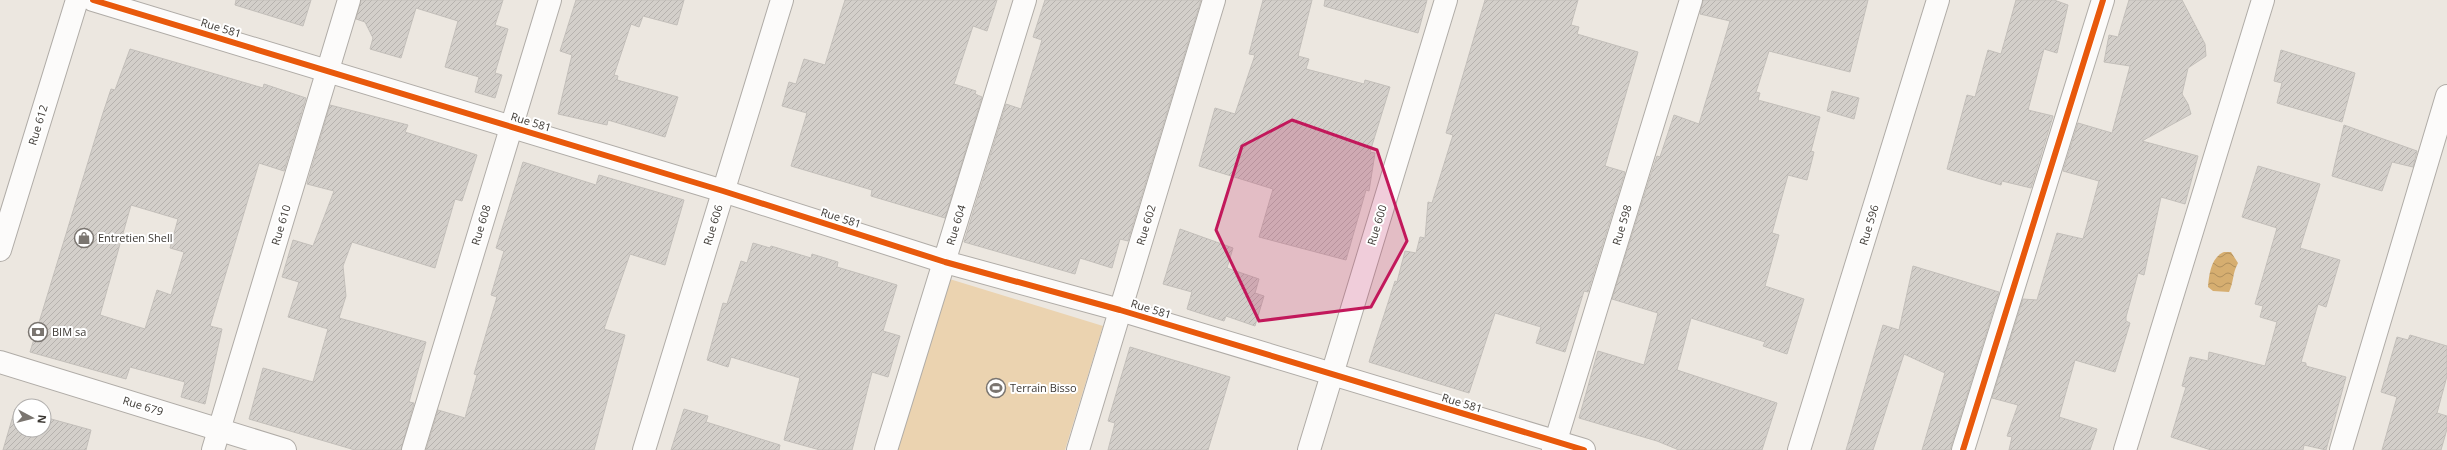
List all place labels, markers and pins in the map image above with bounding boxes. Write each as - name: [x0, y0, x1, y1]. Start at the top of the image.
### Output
- shop icon: Entretien Shell: [73, 227, 95, 249]
- place label: Entretien Shell: [98, 230, 172, 245]
- bank icon: BIM sa: [27, 321, 49, 343]
- place label: BIM sa: [52, 324, 86, 339]
- sports icon: Terrain Bisso: [985, 377, 1007, 399]
- place label: Terrain Bisso: [1010, 380, 1077, 395]

